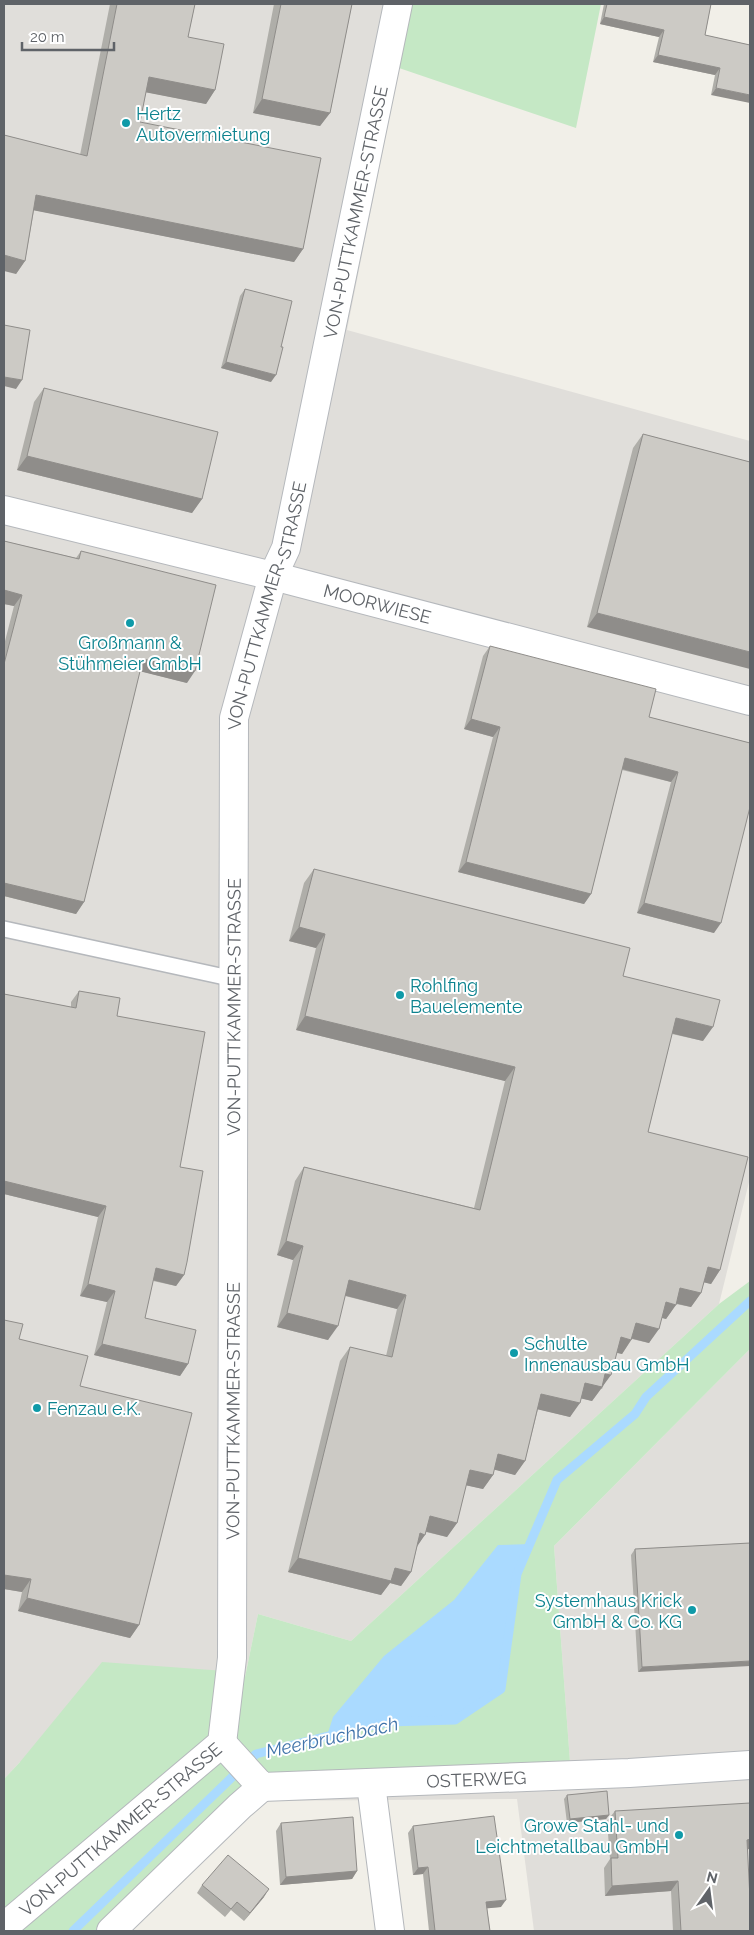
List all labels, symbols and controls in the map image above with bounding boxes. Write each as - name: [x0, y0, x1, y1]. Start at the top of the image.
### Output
- scale bar: [22, 20, 115, 52]
- text: 20 m: [30, 28, 65, 46]
- street label: VON-PUTTKAMMER-STRASSE: [319, 84, 391, 340]
- place label: Hertz Autovermietung: [136, 103, 270, 145]
- marker: Hertz Autovermietung: [120, 117, 132, 129]
- street label: VON-PUTTKAMMER-STRASSE: [223, 479, 310, 730]
- street label: MOORWIESE: [321, 579, 434, 628]
- marker: Großmann & Stühmeier GmbH: [124, 617, 136, 629]
- place label: Großmann & Stühmeier GmbH: [58, 632, 202, 674]
- street label: VON-PUTTKAMMER-STRASSE: [223, 878, 244, 1136]
- place label: Rohlfing Bauelemente: [410, 975, 523, 1017]
- marker: Rohlfing Bauelemente: [394, 989, 406, 1001]
- street label: VON-PUTTKAMMER-STRASSE: [222, 1282, 243, 1540]
- place label: Schulte Innenausbau GmbH: [524, 1333, 690, 1375]
- marker: Schulte Innenausbau GmbH: [508, 1347, 520, 1359]
- place label: Fenzau e.K.: [47, 1398, 141, 1419]
- marker: Fenzau e.K.: [31, 1402, 43, 1414]
- place label: Systemhaus Krick GmbH & Co. KG: [535, 1590, 682, 1632]
- marker: Systemhaus Krick GmbH & Co. KG: [686, 1604, 698, 1616]
- water label: Meerbruchbach: [264, 1712, 400, 1762]
- street label: VON-PUTTKAMMER-STRASSE: [15, 1738, 225, 1920]
- street label: OSTERWEG: [426, 1766, 527, 1791]
- place label: Growe Stahl- und Leichtmetallbau GmbH: [475, 1815, 669, 1857]
- marker: Growe Stahl- und Leichtmetallbau GmbH: [673, 1829, 685, 1841]
- north arrow: [684, 1865, 734, 1915]
- text: N: [705, 1868, 719, 1886]

